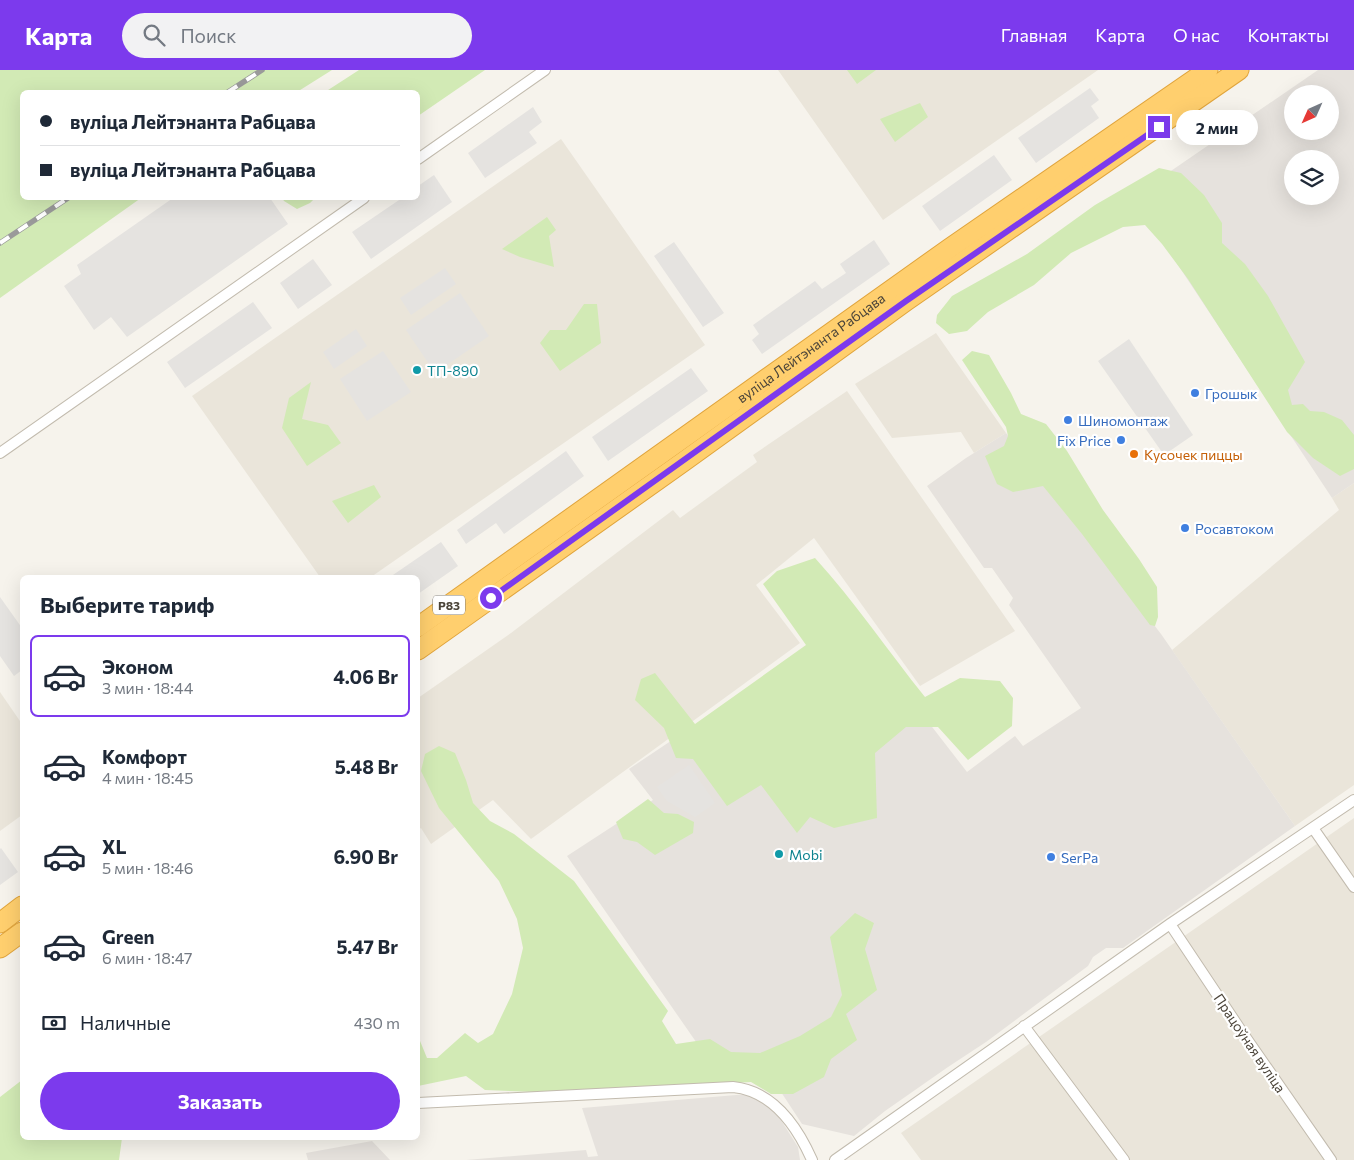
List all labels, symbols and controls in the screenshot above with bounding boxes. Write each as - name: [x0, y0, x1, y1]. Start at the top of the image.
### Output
- search box: [122, 13, 472, 58]
- text: Карта: [25, 21, 92, 50]
- icon: search: [140, 21, 168, 49]
- text: Поиск: [180, 24, 236, 47]
- text: Главная: [1001, 24, 1067, 46]
- text: Карта: [1095, 24, 1145, 46]
- text: О нас: [1173, 24, 1220, 46]
- text: Контакты: [1248, 24, 1329, 46]
- north arrow: [1284, 85, 1339, 140]
- map controls: [1284, 85, 1339, 205]
- text: вуліца Лейтэнанта Рабцава: [70, 110, 316, 133]
- callout: 2 мин: [1176, 110, 1259, 144]
- route end: [1148, 116, 1170, 138]
- text: 2 мин: [1196, 118, 1238, 137]
- button: layers: [1284, 150, 1339, 205]
- text: вуліца Лейтэнанта Рабцава: [70, 158, 316, 181]
- street label: вуліца Лейтэнанта Рабцава: [733, 289, 888, 406]
- place label: ТП-890: [427, 362, 478, 379]
- marker: ТП-890: [411, 364, 423, 376]
- place label: Грошык: [1205, 385, 1258, 402]
- marker: Грошык: [1189, 387, 1201, 399]
- place label: Шиномонтаж: [1078, 412, 1168, 429]
- marker: Шиномонтаж: [1062, 414, 1074, 426]
- place label: Fix Price: [1057, 432, 1111, 449]
- marker: Fix Price: [1115, 434, 1127, 446]
- place label: Кусочек пиццы: [1144, 446, 1243, 463]
- marker: Кусочек пиццы: [1128, 448, 1140, 460]
- place label: Росавтоком: [1195, 520, 1274, 537]
- marker: Росавтоком: [1179, 522, 1191, 534]
- route start: [480, 587, 502, 609]
- text: Выберите тариф: [40, 591, 214, 618]
- road number: Р83: [433, 596, 465, 614]
- icon: car: [42, 654, 87, 699]
- text: Эконом: [102, 655, 173, 678]
- text: 4.06 Br: [333, 665, 398, 688]
- text: 3 мин · 18:44: [102, 678, 193, 697]
- icon: car: [42, 744, 87, 789]
- text: Комфорт: [102, 745, 187, 768]
- text: 5.48 Br: [335, 755, 398, 778]
- text: 4 мин · 18:45: [102, 768, 193, 787]
- icon: car: [42, 834, 87, 879]
- text: XL: [102, 835, 127, 858]
- text: 6.90 Br: [333, 845, 398, 868]
- place label: Mobi: [789, 846, 823, 863]
- marker: Mobi: [773, 848, 785, 860]
- place label: SerPa: [1061, 849, 1098, 866]
- marker: SerPa: [1045, 851, 1057, 863]
- text: 5 мин · 18:46: [102, 858, 193, 877]
- icon: car: [42, 924, 87, 969]
- text: Green: [102, 925, 154, 948]
- text: 5.47 Br: [337, 935, 398, 958]
- text: 6 мин · 18:47: [102, 948, 192, 967]
- street label: Працоўная вуліца: [1211, 990, 1289, 1096]
- icon: cash: [40, 1009, 68, 1037]
- text: Наличные: [80, 1011, 171, 1034]
- text: 430 m: [354, 1013, 400, 1032]
- button: Заказать: [40, 1072, 400, 1130]

